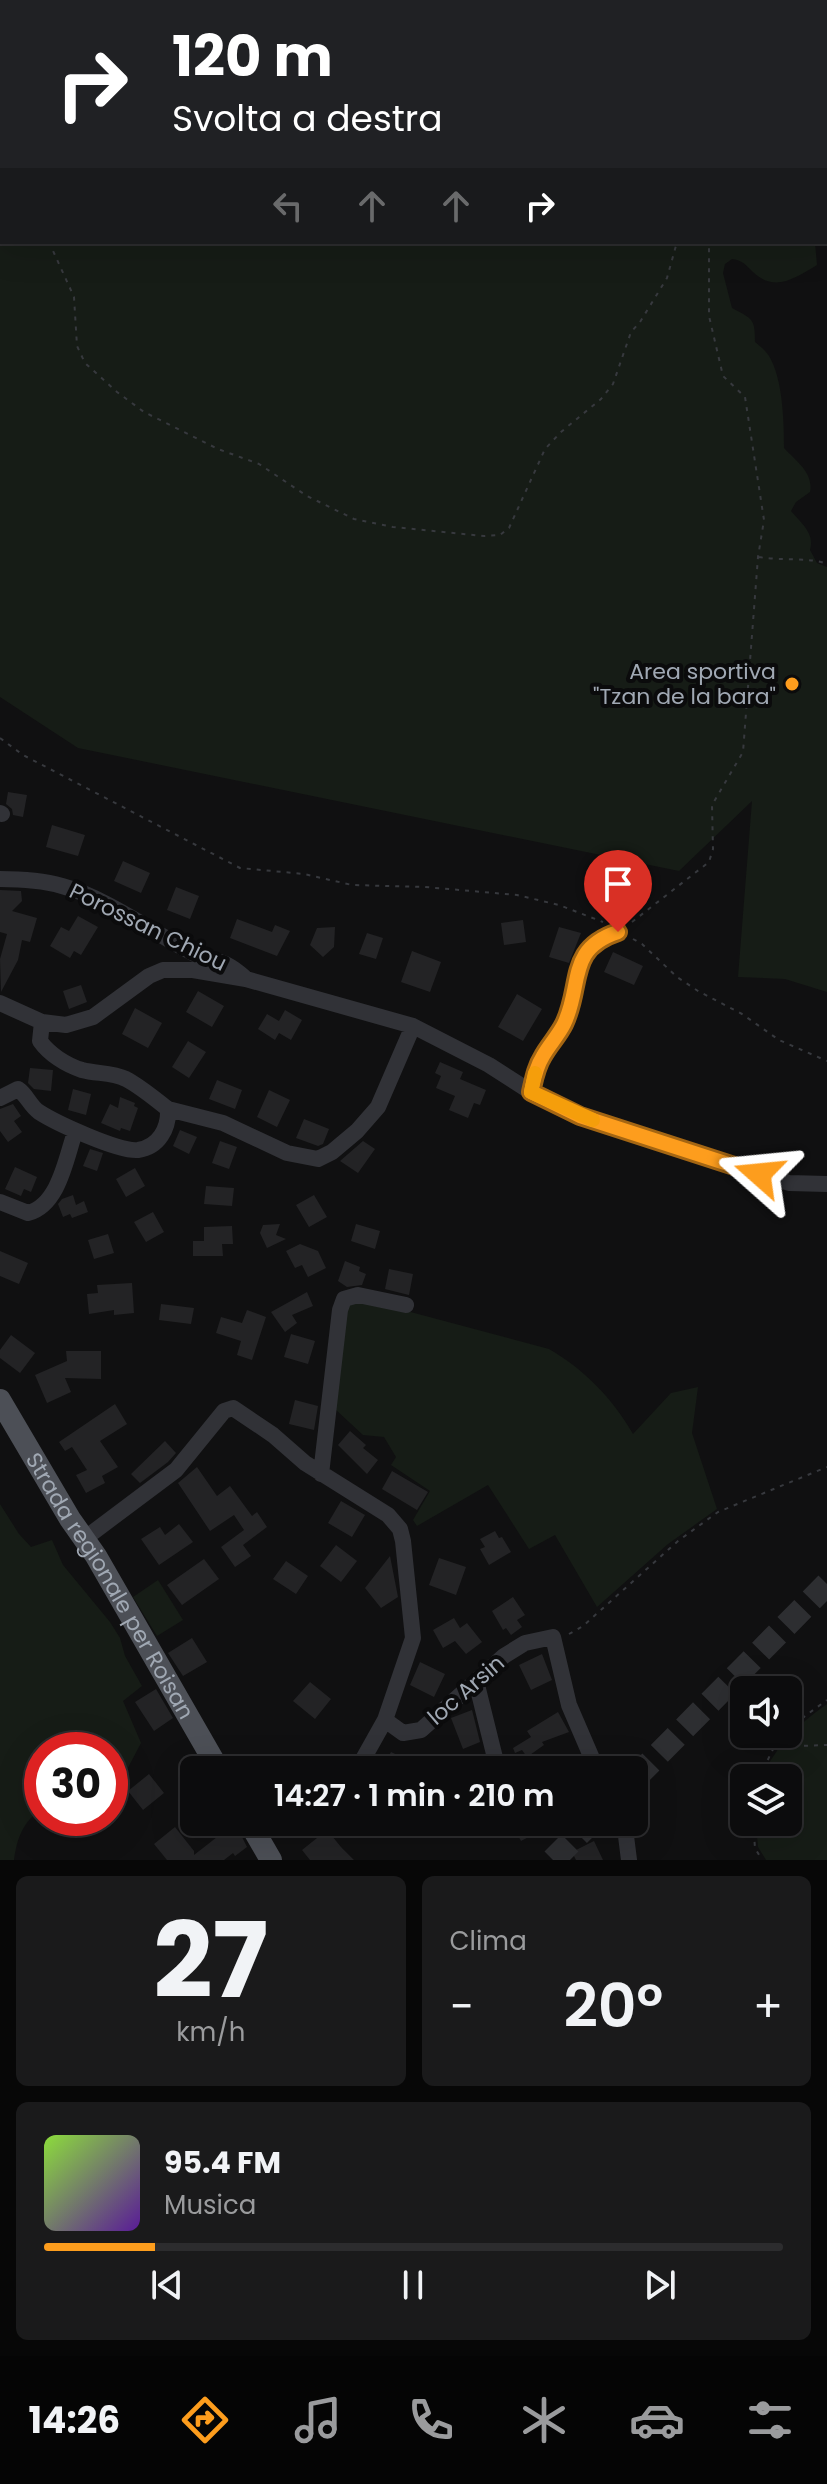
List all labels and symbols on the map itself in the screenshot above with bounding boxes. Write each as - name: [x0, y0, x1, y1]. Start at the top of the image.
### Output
- place label: Area sportiva "Tzan de la bara": [593, 656, 776, 712]
- marker: Area sportiva "Tzan de la bara": [783, 675, 801, 693]
- pin: [584, 850, 652, 932]
- street label: Porossan Chiou: [64, 875, 232, 979]
- position arrow: [717, 1132, 801, 1216]
- street label: Strada regionale per Roisan: [19, 1447, 202, 1725]
- street label: loc Arsin: [421, 1648, 511, 1732]
- speed limit sign: 30: [24, 1732, 128, 1836]

